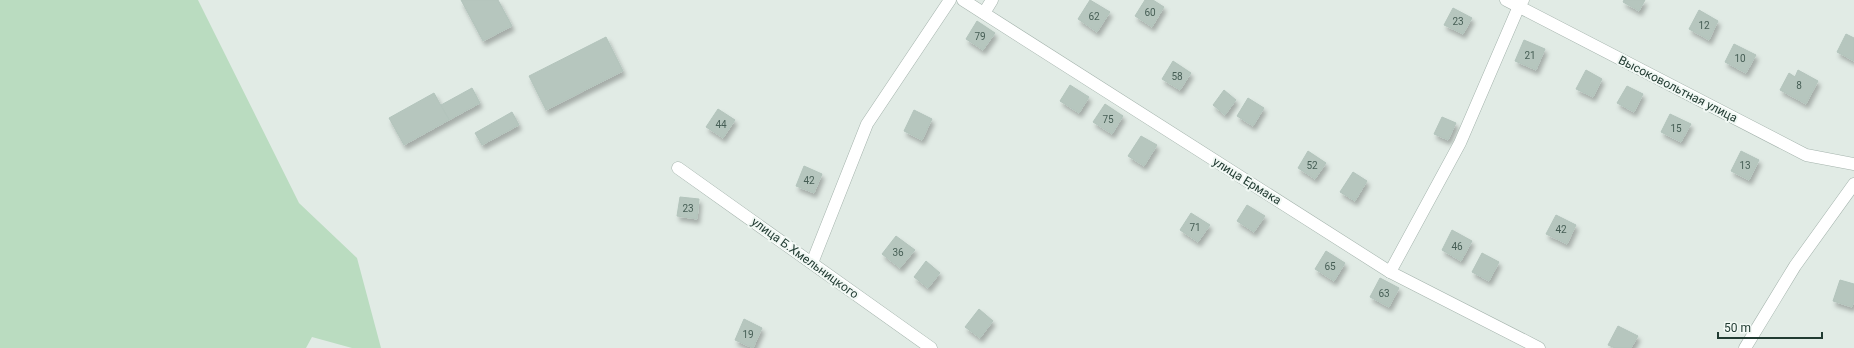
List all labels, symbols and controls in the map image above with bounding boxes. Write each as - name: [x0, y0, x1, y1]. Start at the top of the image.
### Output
- house number: 60: [1144, 7, 1156, 18]
- house number: 62: [1088, 11, 1100, 22]
- house number: 23: [1452, 16, 1464, 27]
- house number: 12: [1698, 20, 1710, 31]
- house number: 79: [974, 31, 986, 42]
- house number: 21: [1524, 50, 1536, 61]
- street label: Высоковольтная улица: [1616, 53, 1740, 125]
- house number: 10: [1734, 53, 1746, 64]
- house number: 58: [1171, 71, 1183, 82]
- house number: 8: [1796, 80, 1802, 91]
- house number: 75: [1102, 114, 1114, 125]
- house number: 44: [715, 119, 727, 130]
- house number: 15: [1670, 123, 1682, 134]
- street label: улица Ермака: [1210, 154, 1284, 208]
- house number: 52: [1306, 160, 1318, 171]
- house number: 13: [1739, 160, 1751, 171]
- house number: 42: [803, 175, 815, 186]
- house number: 23: [682, 203, 694, 214]
- street label: улица Б.Хмельницкого: [749, 214, 861, 302]
- house number: 71: [1189, 222, 1201, 233]
- house number: 42: [1555, 224, 1567, 235]
- house number: 46: [1451, 241, 1463, 252]
- house number: 36: [892, 247, 904, 258]
- house number: 65: [1324, 261, 1336, 272]
- house number: 63: [1378, 288, 1390, 299]
- scale bar: [1718, 314, 1822, 340]
- text: 50 m: [1724, 321, 1751, 335]
- house number: 19: [742, 329, 754, 340]

